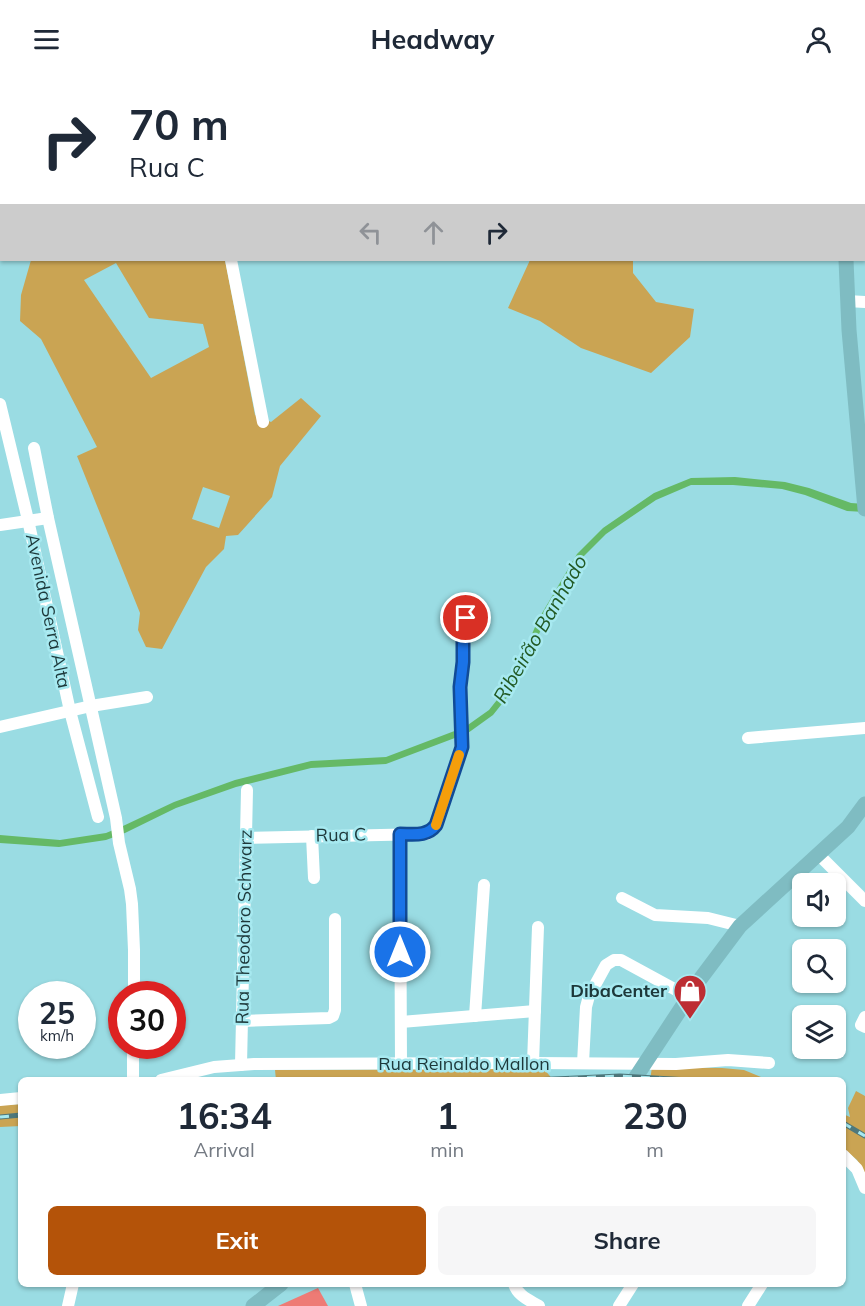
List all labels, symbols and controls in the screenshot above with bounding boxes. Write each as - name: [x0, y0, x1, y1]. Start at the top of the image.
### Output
- text: Headway: [370, 22, 495, 56]
- icon: menu: [30, 23, 63, 56]
- icon: person: [802, 23, 835, 56]
- text: 70 m: [129, 98, 229, 151]
- icon: right: [30, 102, 108, 180]
- text: Rua C: [129, 150, 205, 184]
- icon: left: [354, 216, 387, 249]
- icon: ahead: [417, 216, 450, 249]
- icon: right: [480, 216, 513, 249]
- street label: Avenida Serra Alta: [21, 532, 76, 690]
- water label: Ribeirão Banhado: [487, 550, 592, 707]
- pin: [440, 592, 491, 643]
- icon: arrive: [449, 601, 482, 634]
- street label: Rua C: [315, 823, 367, 846]
- street label: Rua Theodoro Schwarz: [230, 829, 257, 1025]
- map controls: [792, 873, 846, 1059]
- button: sound: [792, 873, 846, 927]
- position arrow: [368, 920, 432, 984]
- button: search: [792, 939, 846, 993]
- shop icon: DibaCenter: [672, 973, 708, 1020]
- place label: DibaCenter: [570, 979, 668, 1002]
- speed limit sign: 30: [108, 981, 186, 1059]
- text: 25: [39, 994, 75, 1032]
- button: layers: [792, 1005, 846, 1059]
- text: km/h: [40, 1026, 74, 1045]
- street label: Rua Reinaldo Mallon: [378, 1052, 550, 1075]
- text: 16:34: [176, 1093, 272, 1138]
- text: 1: [436, 1093, 458, 1138]
- text: 230: [623, 1093, 688, 1138]
- text: Arrival: [194, 1137, 255, 1162]
- text: min: [430, 1137, 464, 1162]
- text: m: [646, 1137, 664, 1162]
- button: Exit: [48, 1206, 426, 1275]
- button: Share: [438, 1206, 816, 1275]

